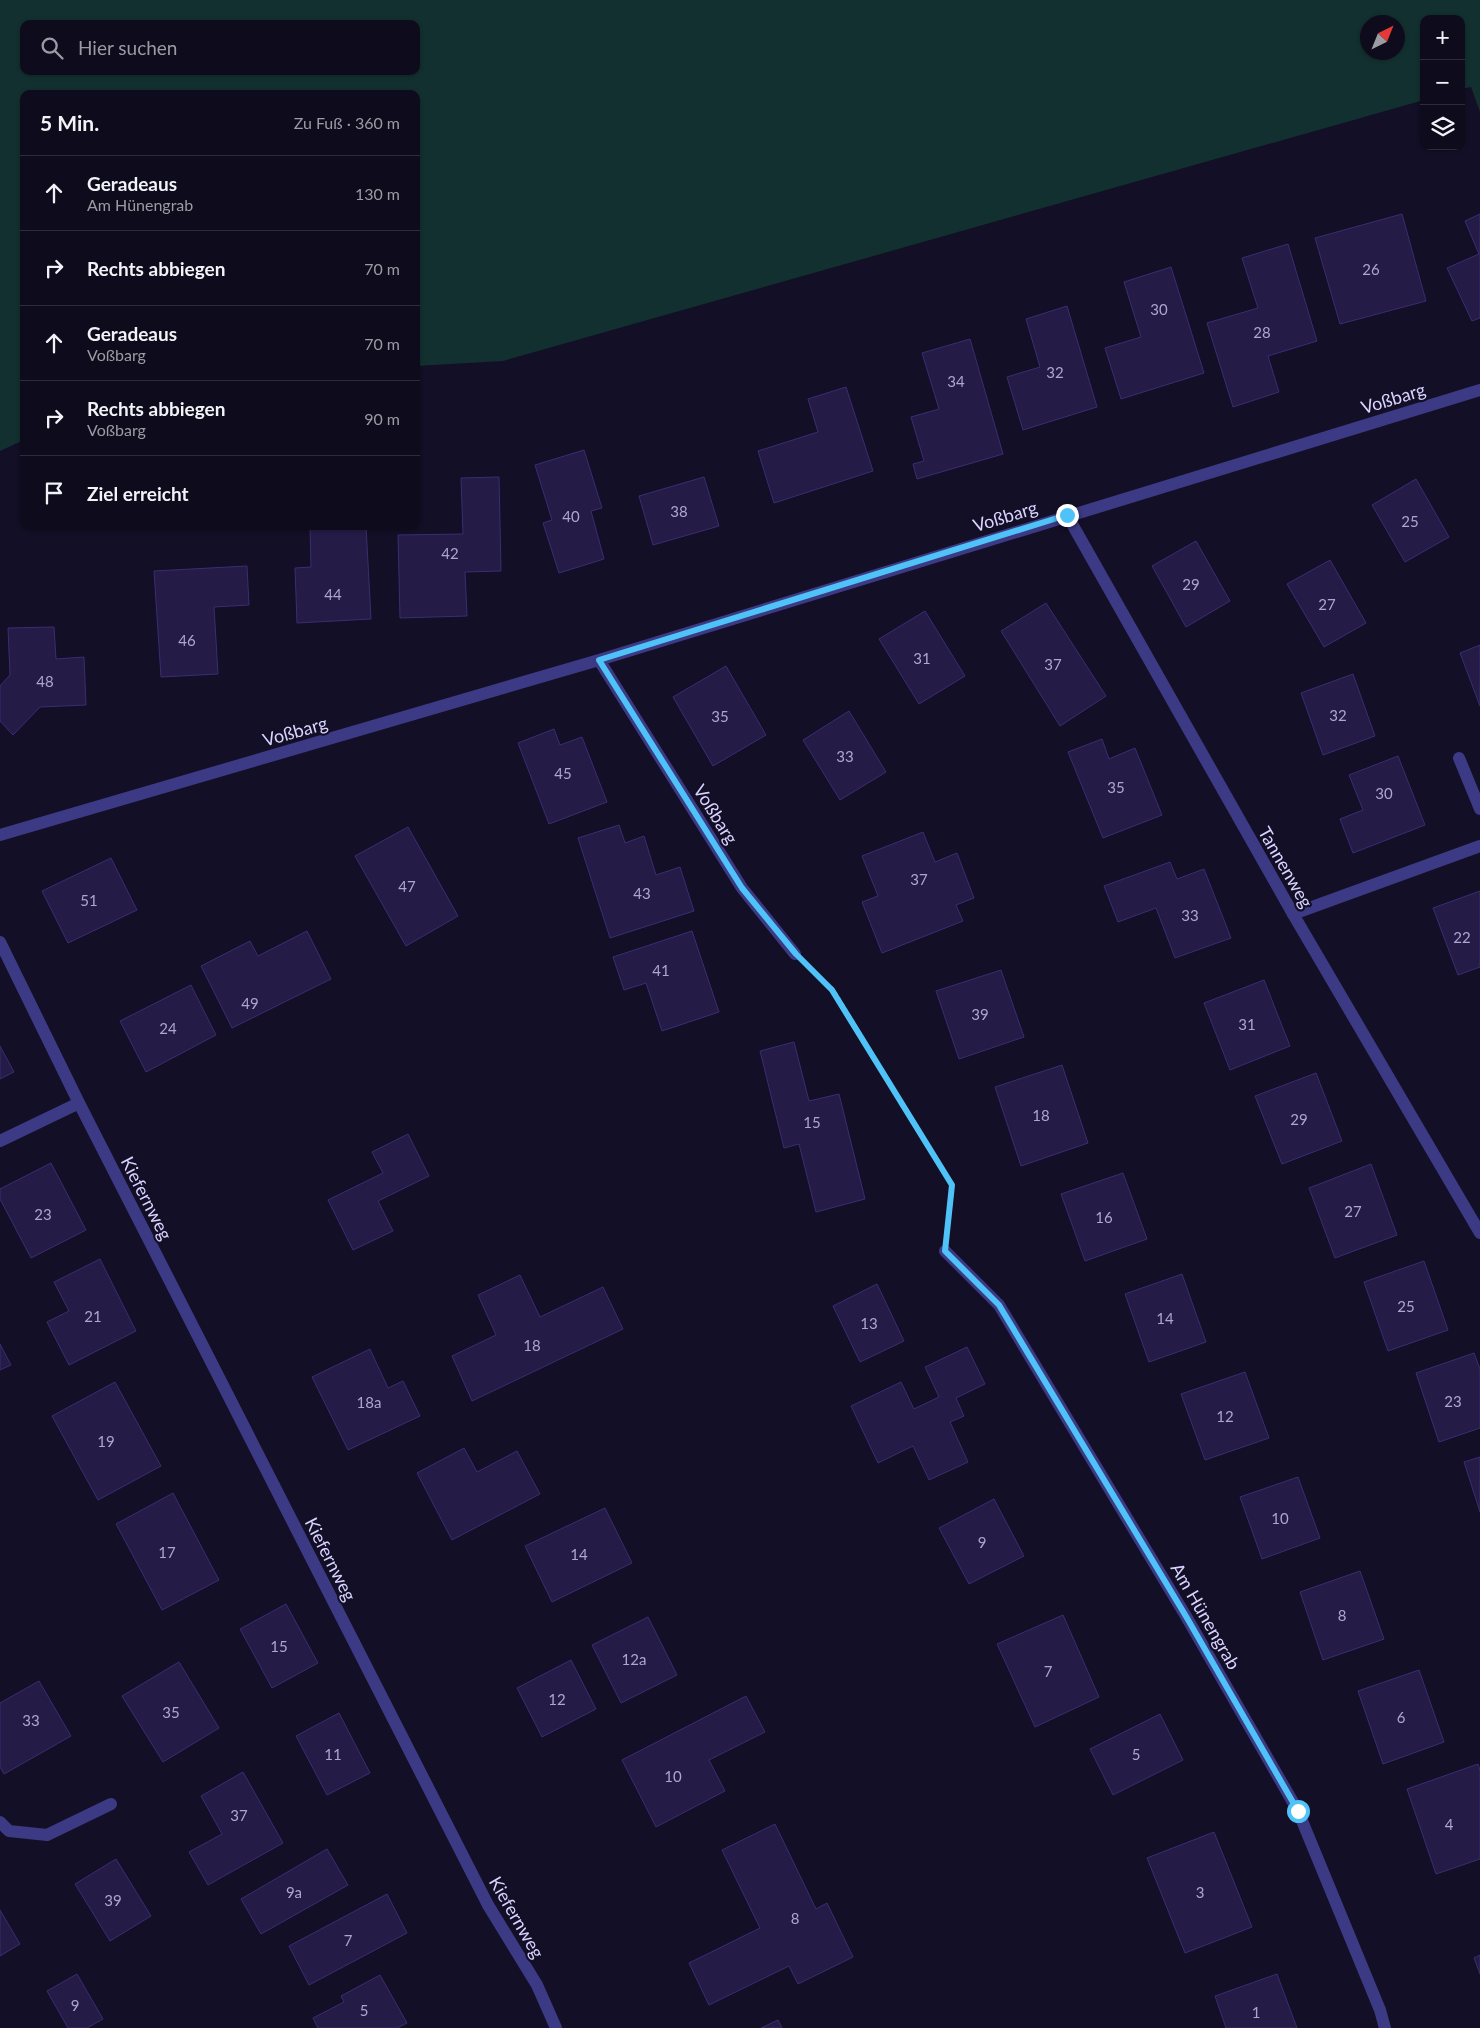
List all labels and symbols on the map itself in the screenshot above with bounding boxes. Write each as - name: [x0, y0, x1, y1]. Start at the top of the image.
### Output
- north arrow: [1360, 15, 1405, 60]
- house number: 26: [1362, 260, 1380, 278]
- house number: 30: [1150, 300, 1168, 318]
- house number: 28: [1253, 323, 1271, 341]
- house number: 32: [1046, 363, 1064, 381]
- house number: 34: [947, 372, 965, 390]
- street label: Voßbarg: [1358, 378, 1428, 418]
- street label: Voßbarg: [970, 496, 1040, 536]
- house number: 38: [670, 502, 688, 520]
- route end: [1056, 504, 1079, 527]
- house number: 40: [562, 507, 580, 525]
- house number: 25: [1401, 512, 1419, 530]
- house number: 42: [441, 544, 459, 562]
- house number: 29: [1182, 575, 1200, 593]
- house number: 44: [324, 585, 342, 603]
- house number: 27: [1318, 595, 1336, 613]
- house number: 46: [178, 631, 196, 649]
- house number: 31: [913, 649, 931, 667]
- house number: 37: [1044, 655, 1062, 673]
- house number: 48: [36, 672, 54, 690]
- house number: 32: [1329, 706, 1347, 724]
- house number: 35: [711, 707, 729, 725]
- street label: Voßbarg: [260, 711, 330, 751]
- house number: 33: [836, 747, 854, 765]
- house number: 45: [554, 764, 572, 782]
- house number: 35: [1107, 778, 1125, 796]
- street label: Voßbarg: [689, 780, 743, 848]
- house number: 30: [1375, 784, 1393, 802]
- street label: Tannenweg: [1254, 823, 1318, 911]
- house number: 37: [910, 870, 928, 888]
- house number: 47: [398, 877, 416, 895]
- house number: 43: [633, 884, 651, 902]
- house number: 51: [80, 891, 98, 909]
- house number: 33: [1181, 906, 1199, 924]
- house number: 22: [1453, 928, 1471, 946]
- house number: 41: [652, 961, 670, 979]
- house number: 49: [241, 994, 259, 1012]
- house number: 39: [971, 1005, 989, 1023]
- house number: 31: [1238, 1015, 1256, 1033]
- house number: 24: [159, 1019, 177, 1037]
- house number: 18: [1032, 1106, 1050, 1124]
- house number: 29: [1290, 1110, 1308, 1128]
- house number: 15: [803, 1113, 821, 1131]
- street label: Kiefernweg: [117, 1153, 177, 1243]
- house number: 27: [1344, 1202, 1362, 1220]
- house number: 23: [34, 1205, 52, 1223]
- house number: 16: [1095, 1208, 1113, 1226]
- house number: 25: [1397, 1297, 1415, 1315]
- house number: 21: [84, 1307, 102, 1325]
- house number: 14: [1156, 1309, 1174, 1327]
- house number: 13: [860, 1314, 878, 1332]
- house number: 18: [523, 1336, 541, 1354]
- house number: 23: [1444, 1392, 1462, 1410]
- house number: 18a: [357, 1393, 381, 1411]
- house number: 12: [1216, 1407, 1234, 1425]
- house number: 19: [97, 1432, 115, 1450]
- house number: 10: [1271, 1509, 1289, 1527]
- street label: Kiefernweg: [301, 1514, 361, 1604]
- house number: 9: [978, 1533, 986, 1551]
- house number: 17: [158, 1543, 176, 1561]
- house number: 14: [570, 1545, 588, 1563]
- street label: Am Hünengrab: [1167, 1559, 1245, 1673]
- house number: 8: [1338, 1606, 1346, 1624]
- house number: 15: [270, 1637, 288, 1655]
- house number: 12a: [622, 1650, 646, 1668]
- house number: 7: [1044, 1662, 1053, 1680]
- house number: 12: [548, 1690, 566, 1708]
- house number: 35: [162, 1703, 180, 1721]
- house number: 6: [1397, 1708, 1406, 1726]
- house number: 33: [22, 1711, 40, 1729]
- house number: 11: [324, 1745, 342, 1763]
- house number: 5: [1132, 1745, 1140, 1763]
- house number: 10: [664, 1767, 682, 1785]
- route start: [1287, 1800, 1310, 1823]
- house number: 37: [230, 1806, 248, 1824]
- house number: 4: [1445, 1815, 1454, 1833]
- street label: Kiefernweg: [485, 1872, 549, 1962]
- house number: 9a: [286, 1883, 302, 1901]
- house number: 3: [1196, 1883, 1204, 1901]
- house number: 39: [104, 1891, 122, 1909]
- house number: 8: [791, 1909, 799, 1927]
- house number: 7: [344, 1931, 353, 1949]
- house number: 9: [71, 1996, 79, 2014]
- house number: 5: [360, 2001, 368, 2019]
- house number: 1: [1252, 2003, 1260, 2021]

